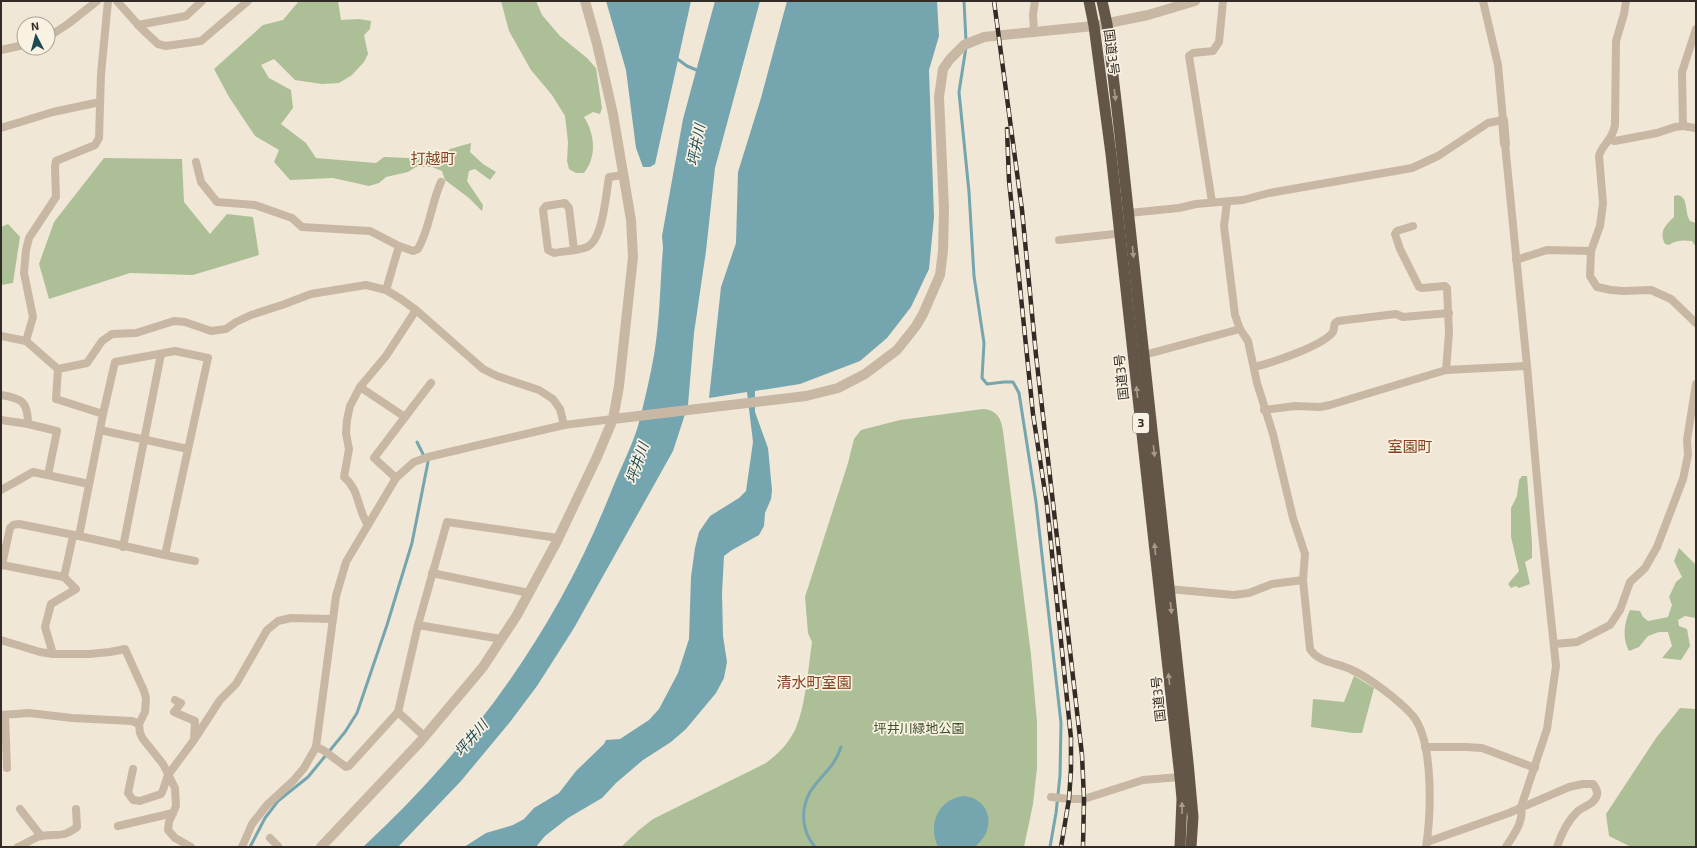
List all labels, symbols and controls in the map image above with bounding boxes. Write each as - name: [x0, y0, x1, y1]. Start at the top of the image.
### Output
- north arrow: [16, 16, 56, 56]
- text: N: [30, 19, 40, 32]
- street label: 国道3号: [1101, 28, 1123, 76]
- one-way arrow: [1112, 89, 1119, 101]
- water label: 坪井川: [683, 121, 708, 167]
- district label: 打越町: [410, 149, 456, 167]
- one-way arrow: [1130, 246, 1136, 258]
- street label: 国道3号: [1111, 353, 1131, 401]
- one-way arrow: [1134, 386, 1140, 399]
- road number: 3: [1133, 413, 1149, 433]
- district label: 室園町: [1387, 437, 1433, 455]
- water label: 坪井川: [622, 438, 652, 485]
- one-way arrow: [1151, 445, 1157, 457]
- one-way arrow: [1152, 543, 1159, 555]
- one-way arrow: [1168, 602, 1174, 614]
- district label: 清水町室園: [776, 673, 852, 691]
- one-way arrow: [1166, 673, 1173, 685]
- street label: 国道3号: [1148, 675, 1168, 723]
- water label: 坪井川: [450, 715, 492, 759]
- park label: 坪井川緑地公園: [873, 720, 965, 736]
- one-way arrow: [1178, 802, 1185, 814]

